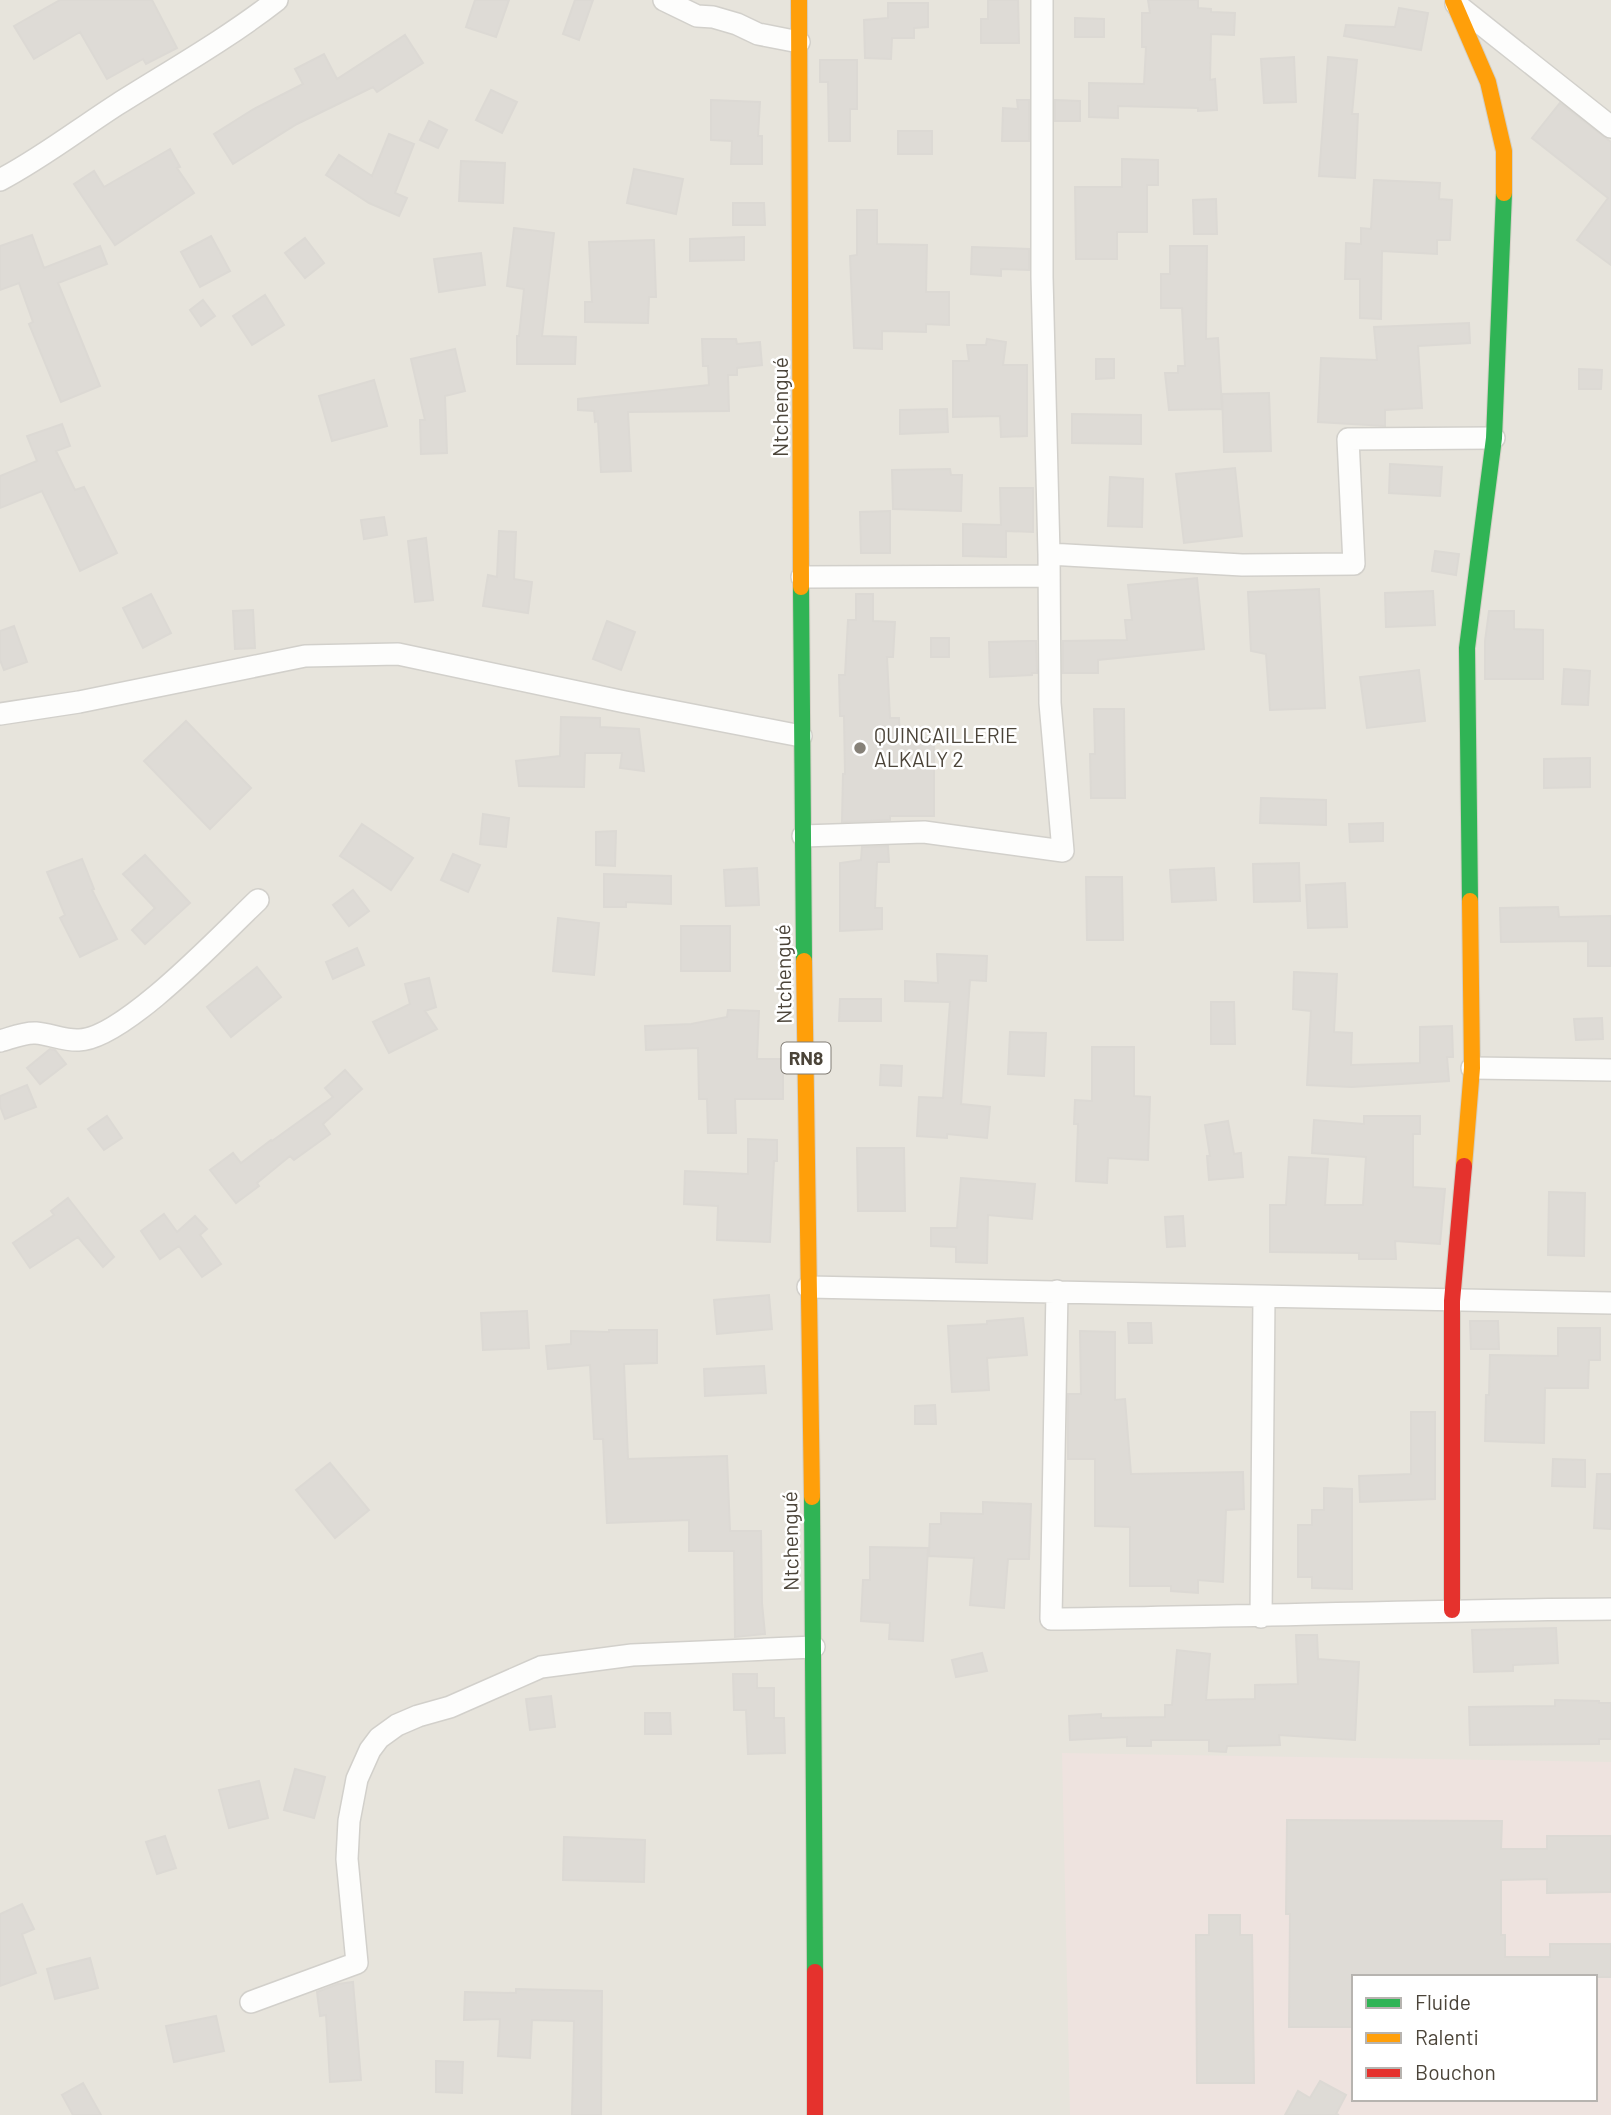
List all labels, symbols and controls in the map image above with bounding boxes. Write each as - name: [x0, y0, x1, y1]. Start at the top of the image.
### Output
- street label: Ntchengué: [767, 357, 792, 457]
- place label: QUINCAILLERIE ALKALY 2: [874, 722, 1018, 771]
- marker: QUINCAILLERIE ALKALY 2: [852, 740, 868, 756]
- street label: Ntchengué: [769, 924, 796, 1024]
- road number: RN8: [782, 1042, 830, 1074]
- street label: Ntchengué: [776, 1491, 803, 1591]
- legend: [1352, 1975, 1597, 2101]
- text: Fluide: [1415, 1989, 1471, 2014]
- text: Ralenti: [1415, 2024, 1479, 2049]
- text: Bouchon: [1415, 2059, 1496, 2084]

